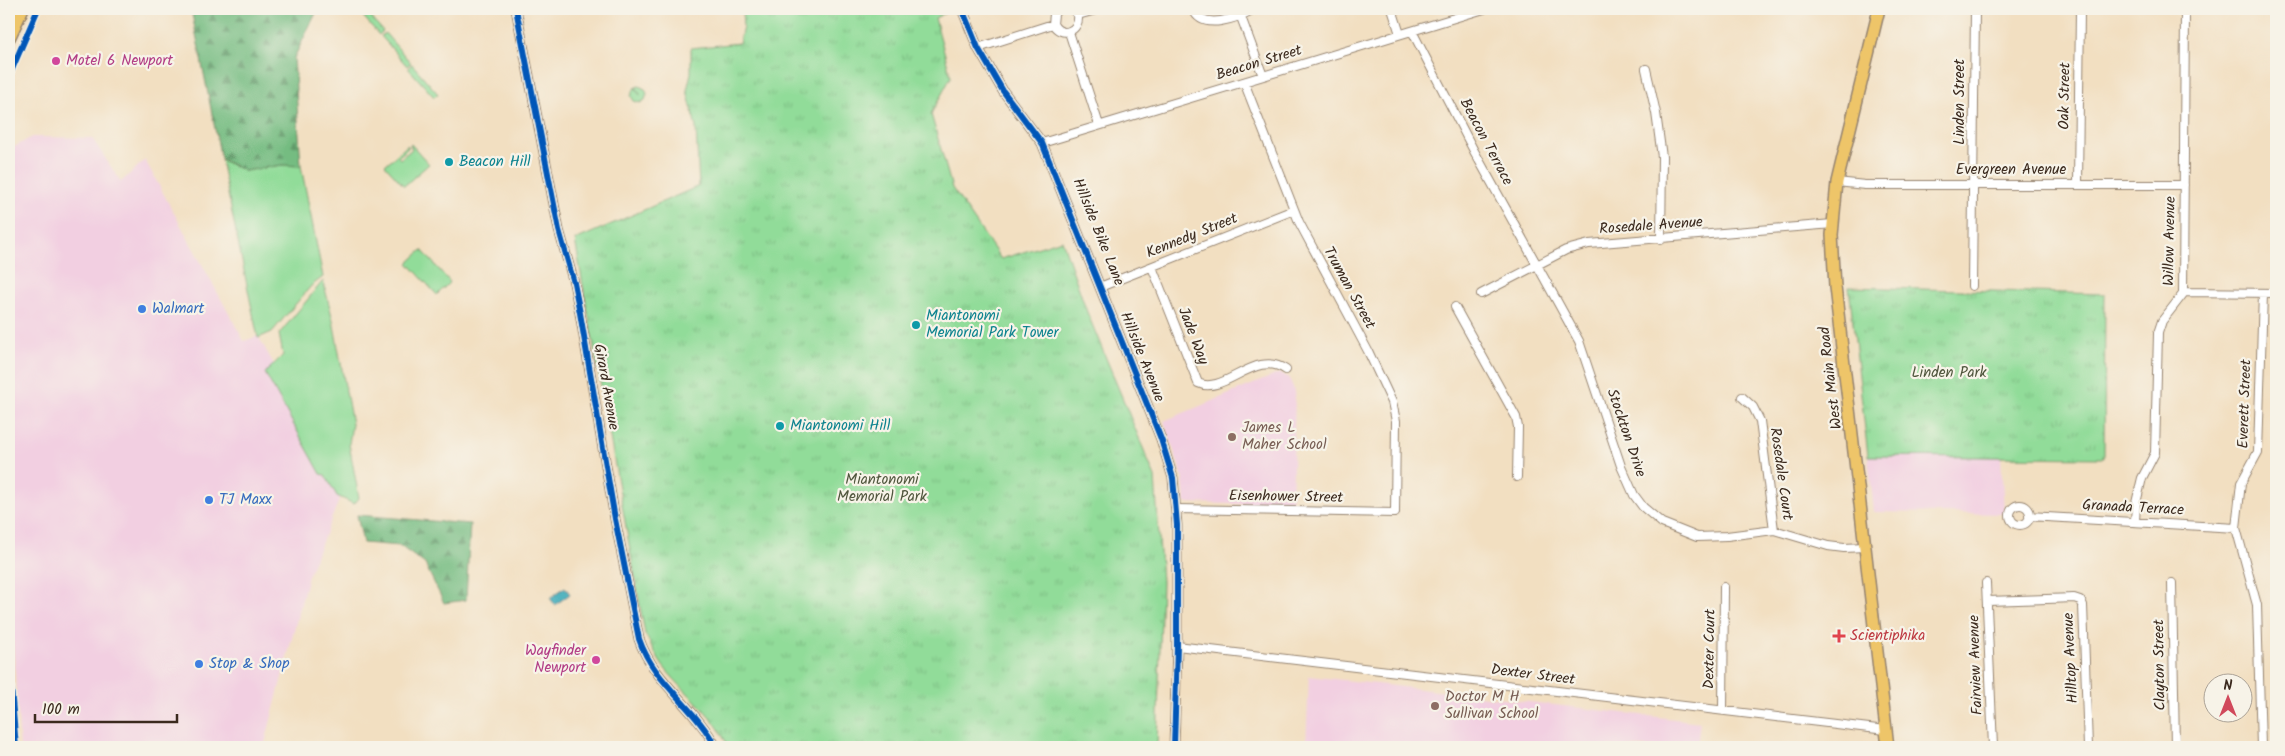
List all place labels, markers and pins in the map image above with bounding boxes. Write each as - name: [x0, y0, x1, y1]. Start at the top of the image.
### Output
- place label: Motel 6 Newport: [66, 49, 173, 73]
- marker: Motel 6 Newport: [50, 55, 62, 67]
- place label: Beacon Hill: [459, 150, 531, 174]
- marker: Beacon Hill: [443, 156, 455, 168]
- place label: Walmart: [152, 297, 204, 321]
- marker: Walmart: [136, 303, 148, 315]
- place label: Miantonomi Memorial Park Tower: [926, 304, 1059, 345]
- marker: Miantonomi Memorial Park Tower: [910, 319, 922, 331]
- place label: Miantonomi Hill: [790, 414, 891, 438]
- place label: James L Maher School: [1242, 416, 1327, 457]
- marker: Miantonomi Hill: [774, 420, 786, 432]
- marker: James L Maher School: [1226, 431, 1238, 443]
- place label: TJ Maxx: [219, 488, 272, 512]
- marker: TJ Maxx: [203, 494, 215, 506]
- place label: Scientiphika: [1850, 624, 1925, 648]
- marker: Scientiphika: [1832, 629, 1846, 643]
- place label: Wayfinder Newport: [525, 639, 587, 680]
- place label: Stop & Shop: [209, 652, 289, 676]
- marker: Wayfinder Newport: [590, 654, 602, 666]
- marker: Stop & Shop: [193, 658, 205, 670]
- place label: Doctor M H Sullivan School: [1445, 685, 1539, 726]
- marker: Doctor M H Sullivan School: [1429, 700, 1441, 712]

